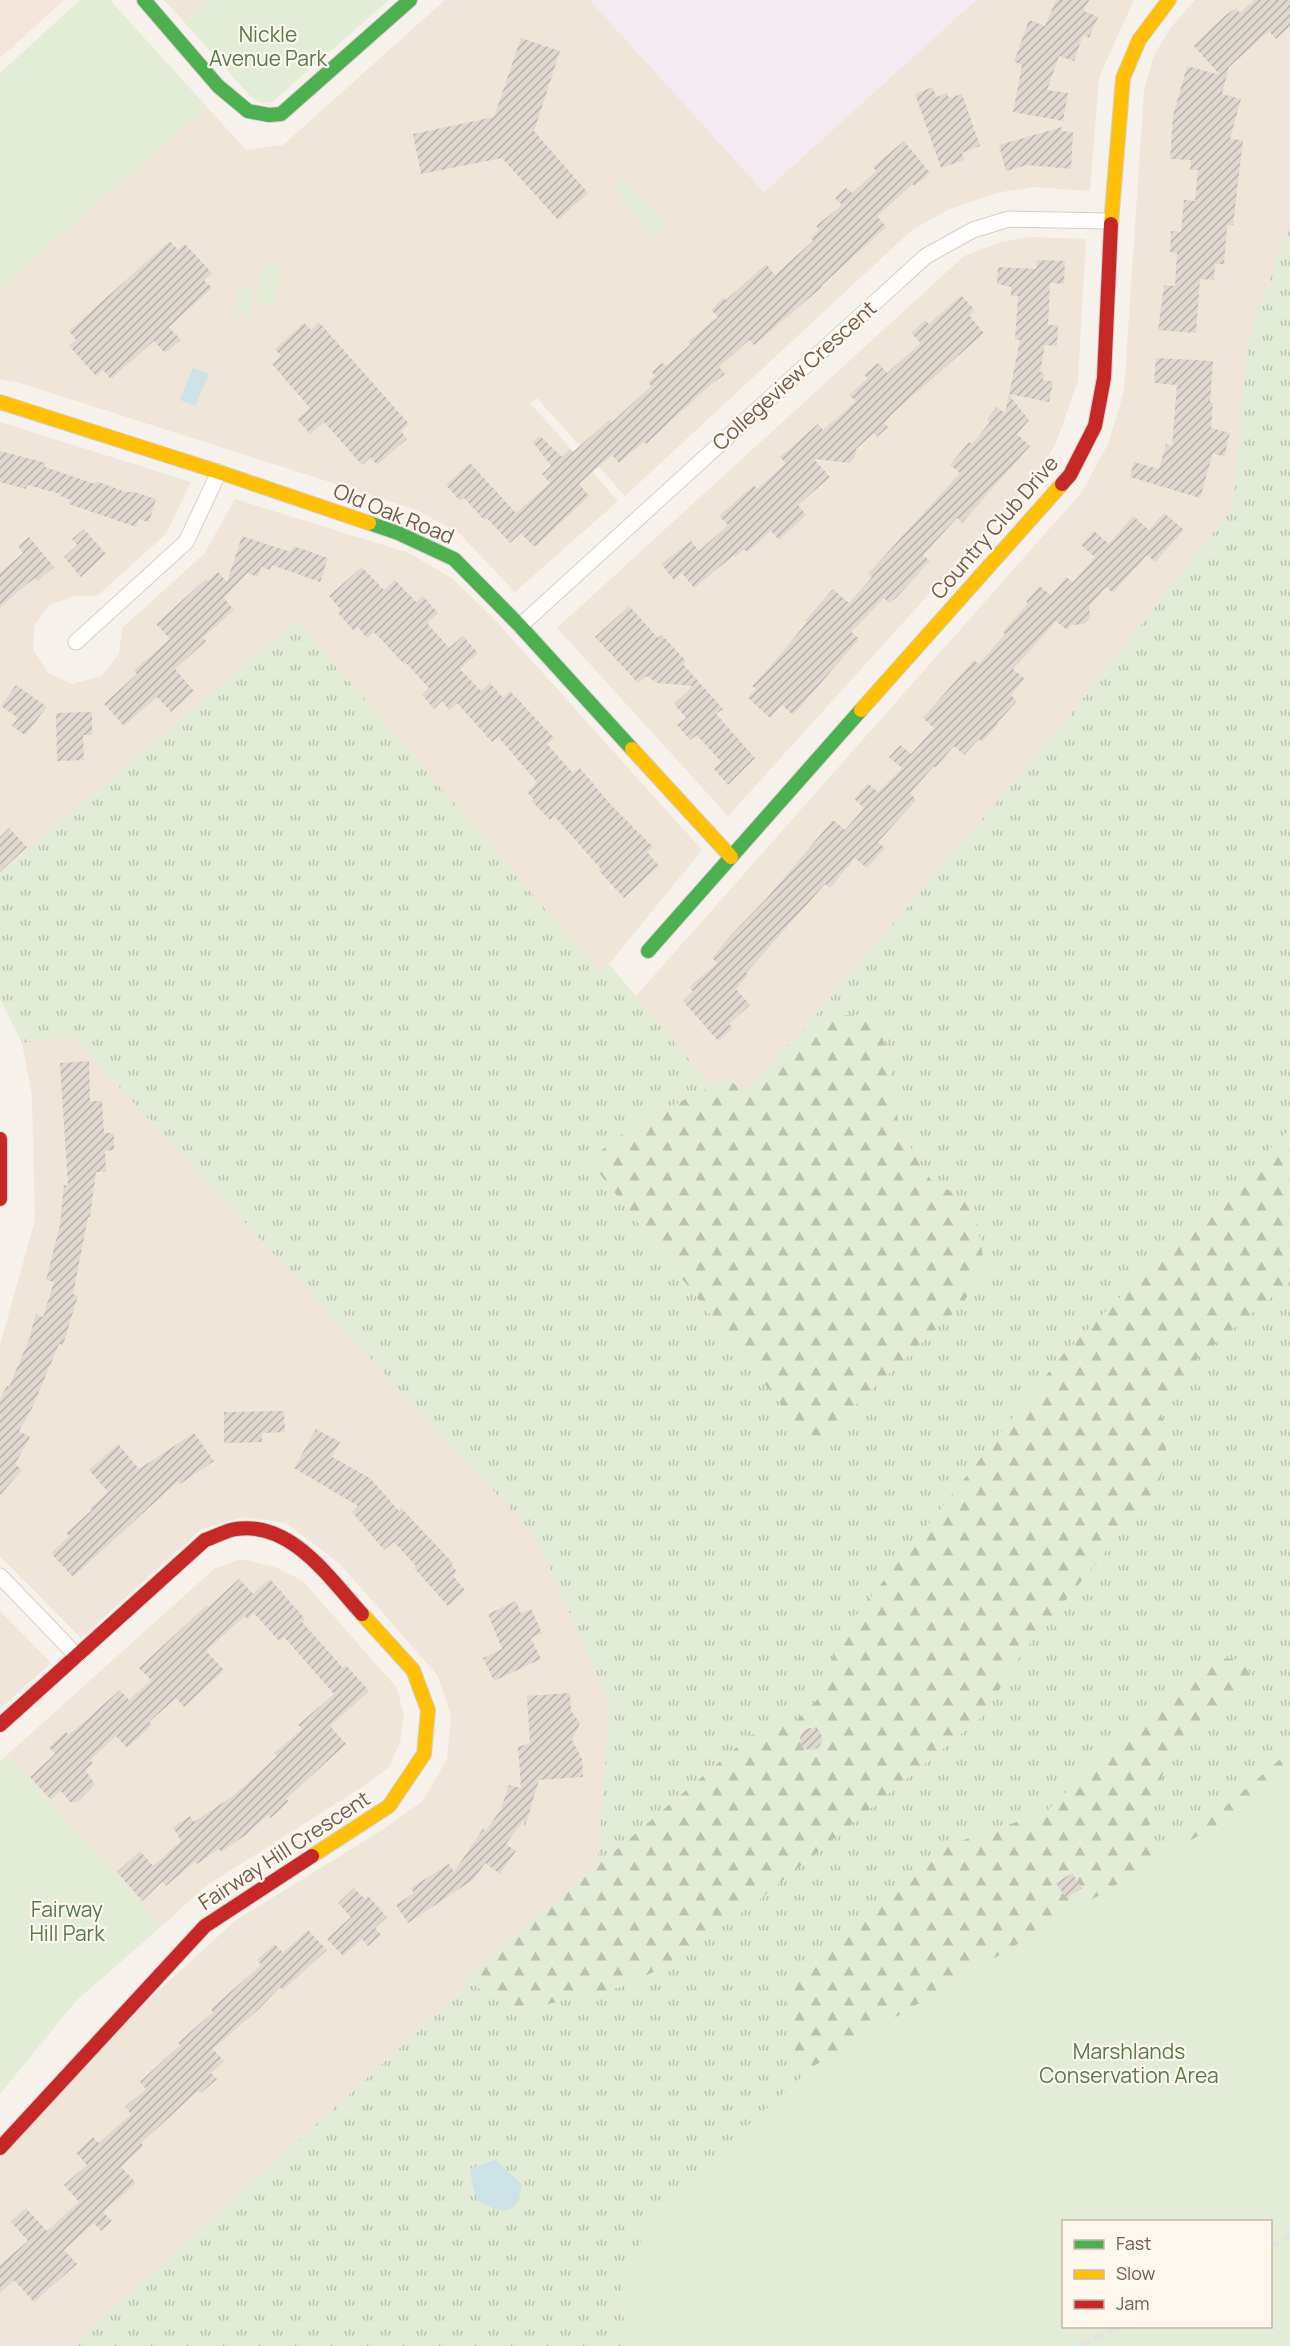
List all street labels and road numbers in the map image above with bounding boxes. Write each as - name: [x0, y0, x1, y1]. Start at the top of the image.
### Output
- street label: Collegeview Crescent: [706, 294, 882, 456]
- street label: Country Club Drive: [924, 449, 1064, 605]
- street label: Old Oak Road: [329, 476, 459, 550]
- street label: Fairway Hill Crescent: [193, 1784, 375, 1916]

